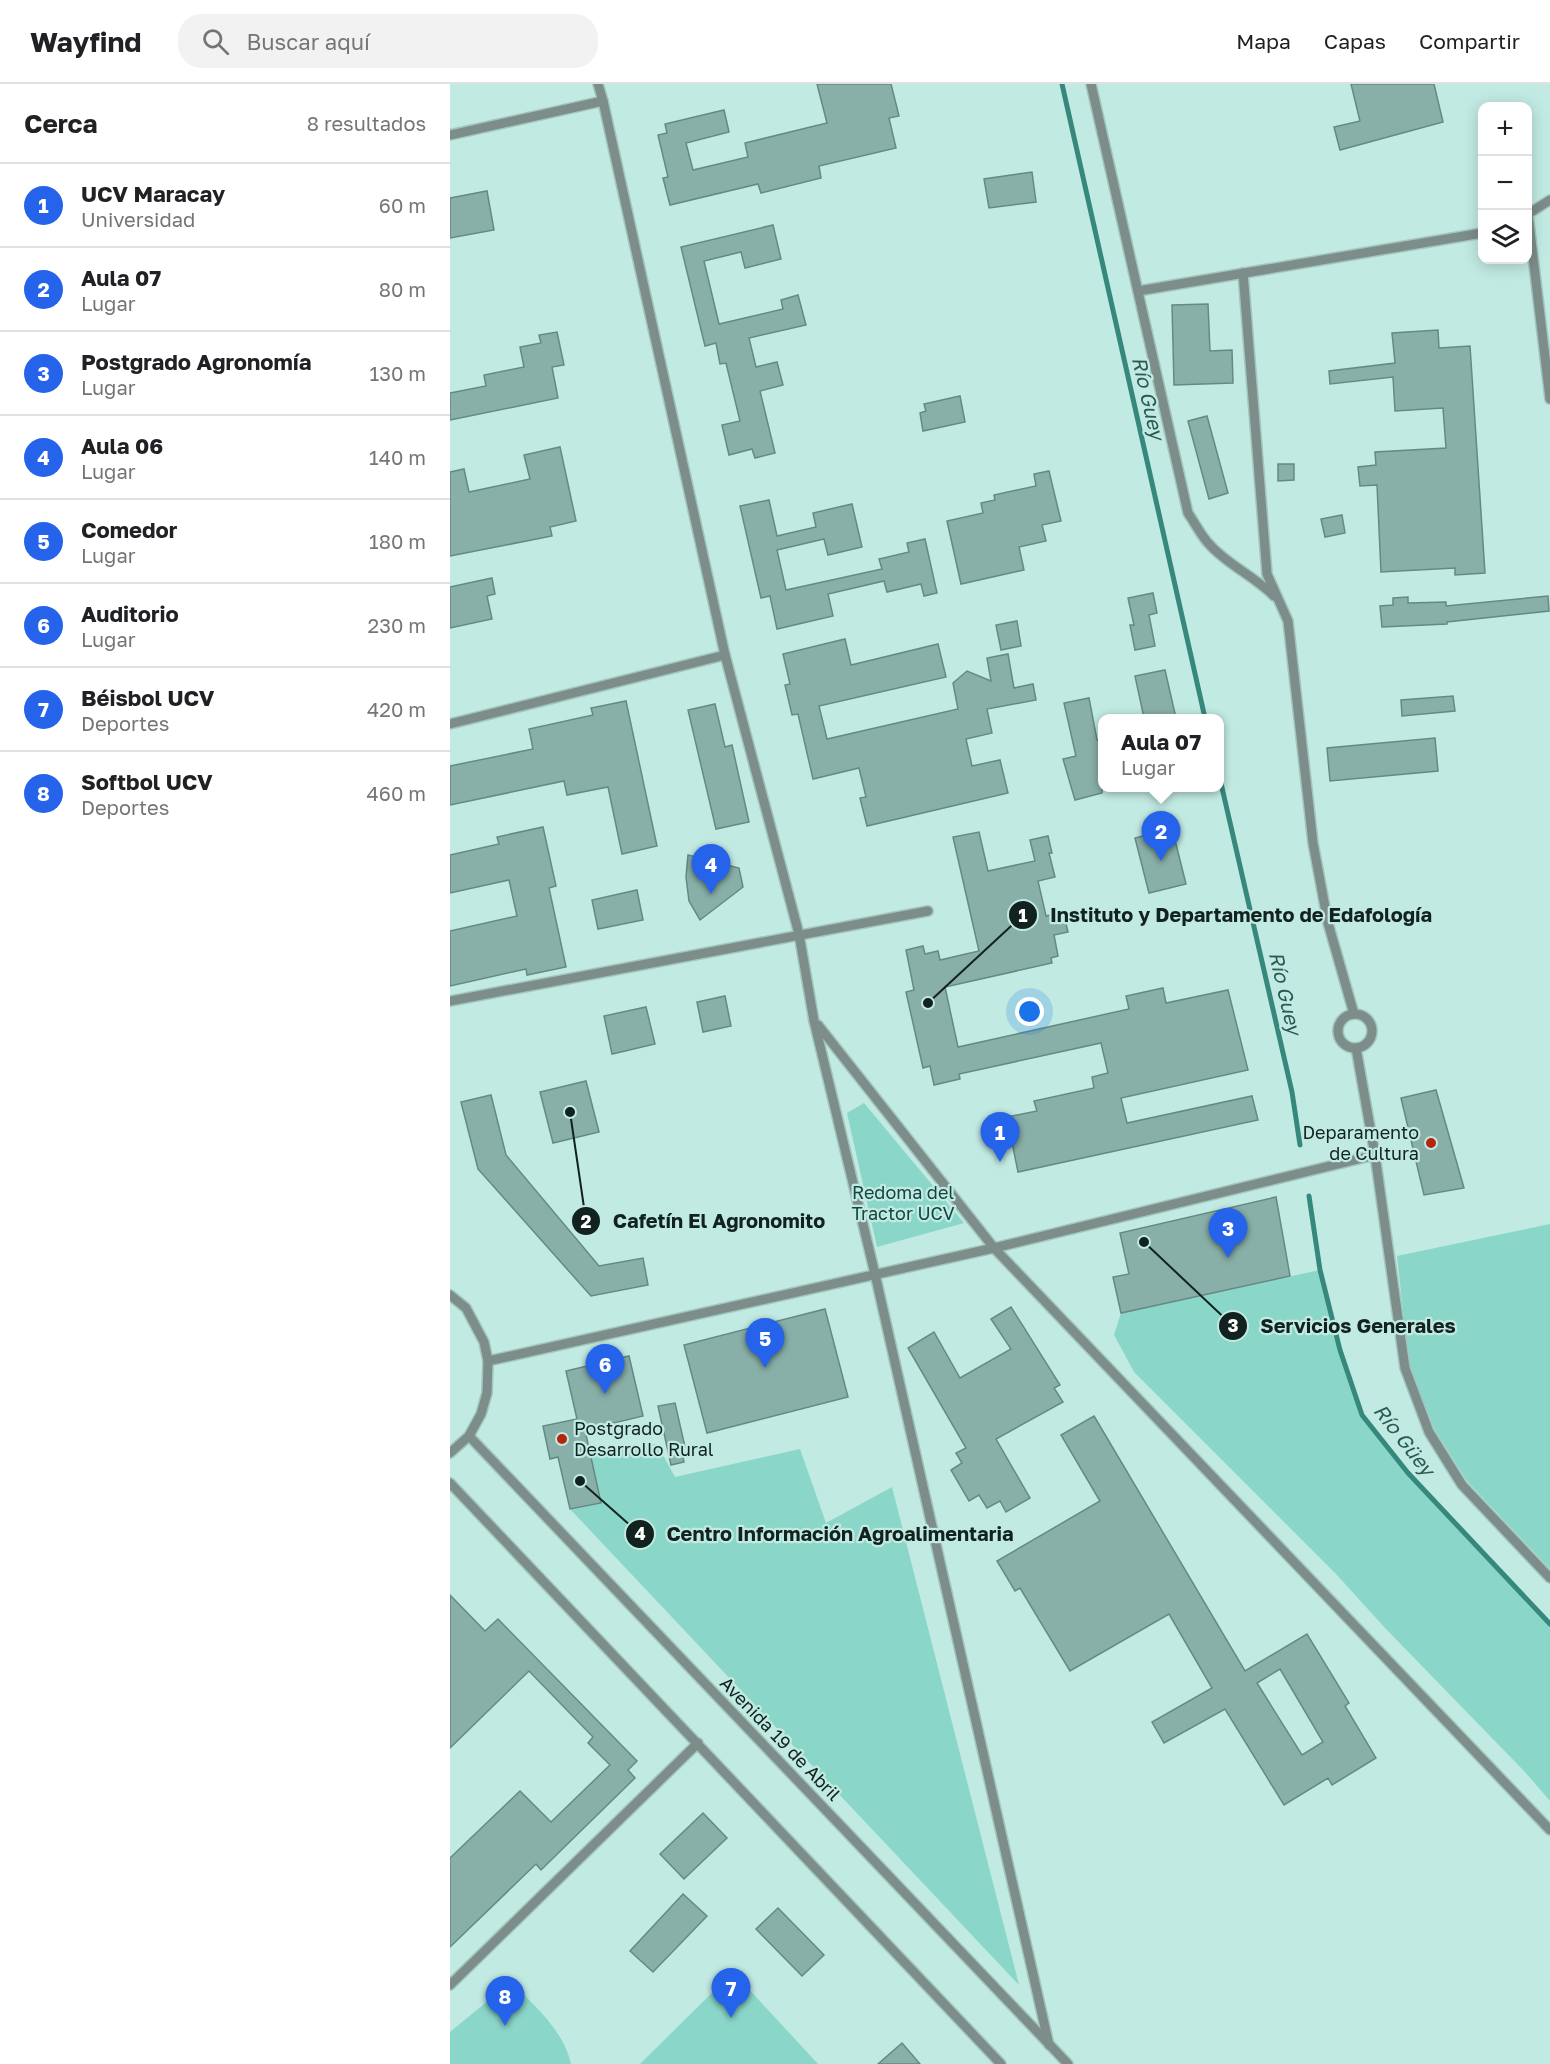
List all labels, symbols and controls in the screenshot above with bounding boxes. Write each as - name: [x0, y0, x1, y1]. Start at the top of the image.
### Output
- search box: [178, 14, 598, 68]
- text: Wayfind: [30, 25, 142, 58]
- icon: search: [199, 25, 232, 58]
- text: Buscar aquí: [247, 28, 370, 55]
- text: Mapa: [1236, 28, 1291, 54]
- text: Capas: [1324, 28, 1386, 54]
- text: Compartir: [1419, 28, 1520, 54]
- map controls: [1478, 102, 1532, 264]
- button: +: [1478, 102, 1532, 156]
- text: Cerca: [24, 108, 98, 139]
- text: 8 resultados: [307, 111, 426, 135]
- button: −: [1478, 156, 1532, 210]
- text: UCV Maracay: [81, 180, 225, 207]
- text: 1: [38, 193, 49, 217]
- text: 60 m: [379, 193, 426, 217]
- text: Universidad: [81, 207, 195, 231]
- button: layers: [1478, 210, 1532, 264]
- text: Aula 07: [81, 264, 161, 291]
- text: 2: [37, 277, 50, 301]
- text: 80 m: [379, 277, 426, 301]
- text: Lugar: [81, 291, 136, 315]
- text: Postgrado Agronomía: [81, 348, 311, 375]
- water label: Río Guey: [1127, 354, 1171, 445]
- text: 3: [37, 361, 50, 385]
- text: 130 m: [370, 361, 426, 385]
- text: Lugar: [81, 375, 136, 399]
- text: Aula 06: [81, 432, 163, 459]
- text: 4: [37, 445, 50, 469]
- text: 140 m: [369, 445, 426, 469]
- text: Lugar: [81, 459, 136, 483]
- text: Comedor: [81, 516, 177, 543]
- text: 5: [37, 529, 50, 553]
- text: 180 m: [369, 529, 426, 553]
- text: Lugar: [81, 543, 136, 567]
- text: Auditorio: [81, 600, 179, 627]
- text: 6: [37, 613, 50, 637]
- text: 230 m: [368, 613, 426, 637]
- text: Lugar: [81, 627, 136, 651]
- text: Béisbol UCV: [81, 684, 214, 711]
- text: 7: [38, 697, 49, 721]
- text: 420 m: [367, 697, 426, 721]
- text: Deportes: [81, 711, 169, 735]
- popup: [1098, 714, 1224, 792]
- text: Aula 07: [1121, 728, 1201, 755]
- text: Lugar: [1121, 755, 1175, 779]
- text: Softbol UCV: [81, 768, 213, 795]
- text: 8: [37, 781, 50, 805]
- text: 460 m: [367, 781, 426, 805]
- text: Deportes: [81, 795, 169, 819]
- pin: 2: [1142, 812, 1180, 861]
- pin: 4: [692, 844, 730, 894]
- callout: Instituto y Departamento de Edafología: [1008, 896, 1444, 934]
- text: Instituto y Departamento de Edafología: [1050, 902, 1432, 926]
- text: 1: [1018, 904, 1028, 926]
- water label: Río Guey: [1264, 949, 1308, 1040]
- your location: [1015, 997, 1044, 1026]
- pin: 1: [980, 1112, 1020, 1162]
- place label: Deparamento de Cultura: [1302, 1121, 1419, 1164]
- marker: Deparamento de Cultura: [1424, 1136, 1438, 1150]
- park label: Redoma del Tractor UCV: [852, 1181, 954, 1224]
- callout: Cafetín El Agronomito: [571, 1202, 838, 1240]
- text: Cafetín El Agronomito: [613, 1208, 825, 1232]
- pin: 3: [1208, 1208, 1248, 1258]
- text: 2: [581, 1210, 592, 1232]
- callout: Servicios Generales: [1218, 1307, 1467, 1345]
- text: Servicios Generales: [1260, 1313, 1456, 1337]
- text: 3: [1228, 1314, 1239, 1336]
- pin: 5: [746, 1318, 784, 1368]
- pin: 6: [586, 1344, 624, 1394]
- water label: Río Güey: [1369, 1399, 1442, 1483]
- place label: Postgrado Desarrollo Rural: [574, 1417, 714, 1460]
- marker: Postgrado Desarrollo Rural: [555, 1432, 569, 1446]
- callout: Centro Información Agroalimentaria: [625, 1515, 1026, 1553]
- text: Centro Información Agroalimentaria: [666, 1521, 1014, 1545]
- text: 4: [634, 1522, 646, 1544]
- street label: Avenida 19 de Abril: [716, 1672, 846, 1805]
- pin: 7: [712, 1968, 750, 2018]
- pin: 8: [486, 1976, 524, 2026]

